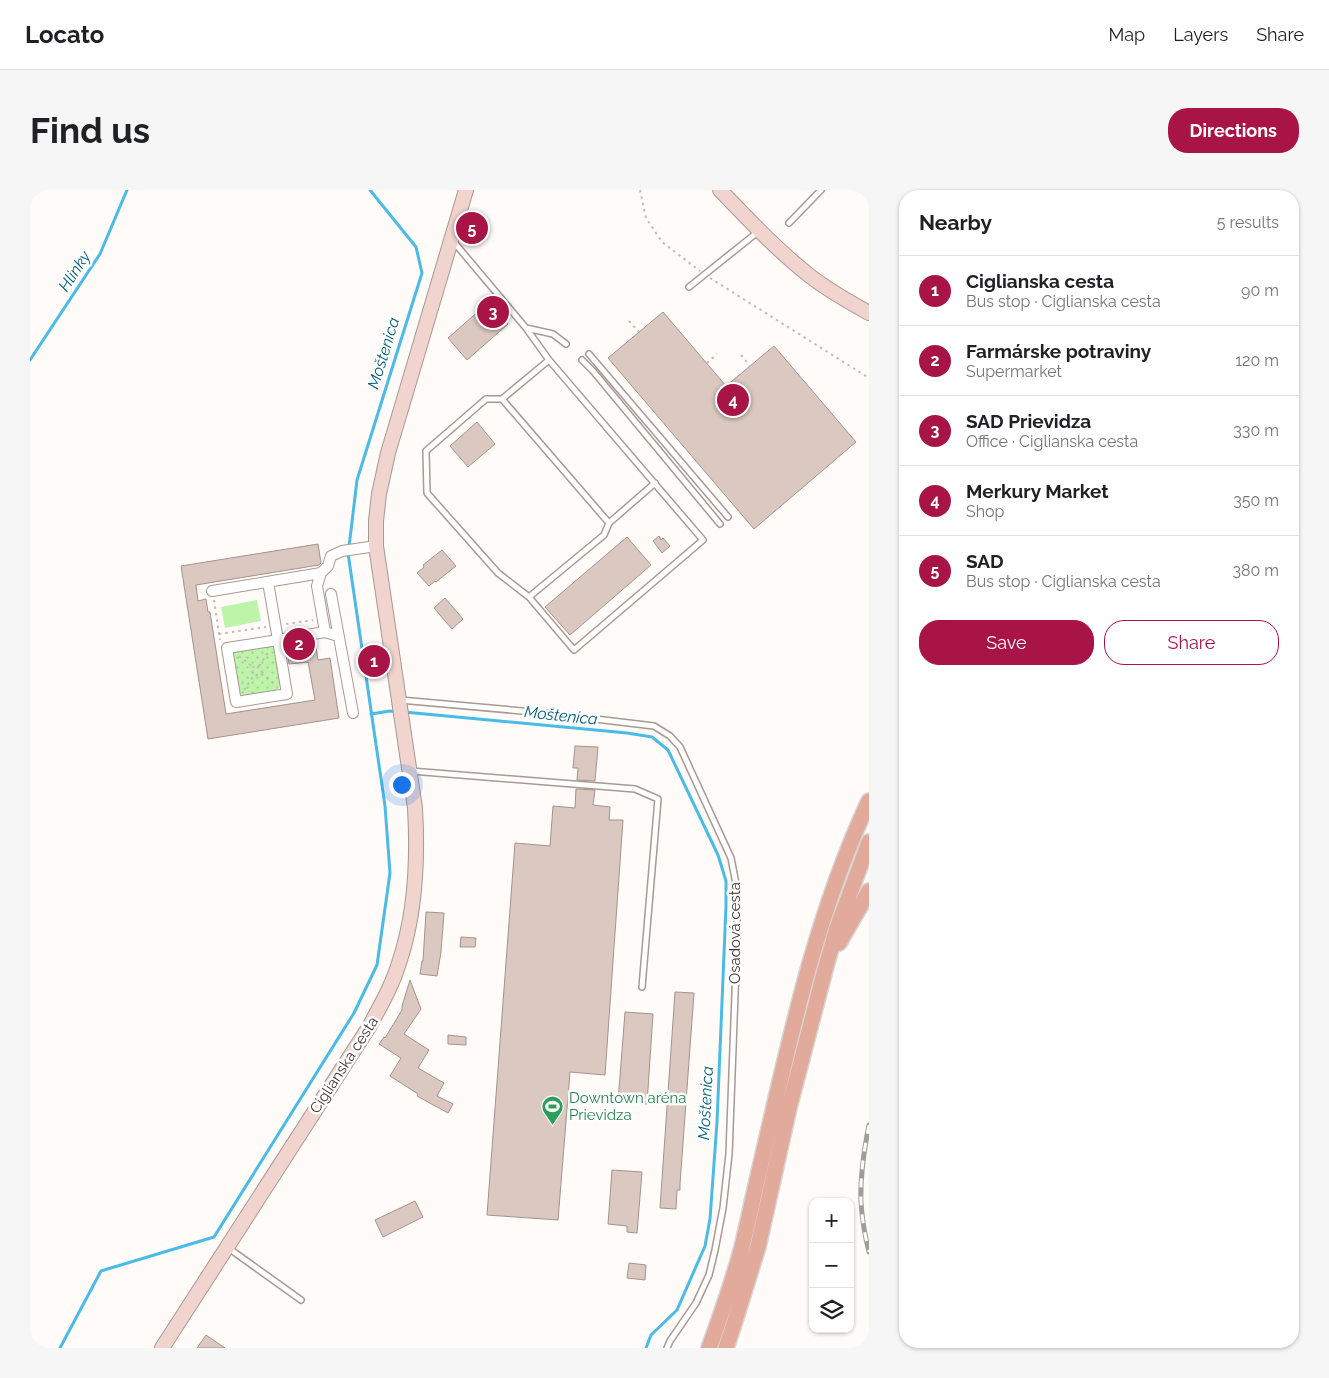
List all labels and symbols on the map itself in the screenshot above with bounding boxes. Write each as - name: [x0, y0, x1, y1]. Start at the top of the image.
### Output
- pin: 5: [456, 209, 488, 247]
- water label: Hlinky: [54, 247, 95, 295]
- pin: 3: [477, 293, 509, 331]
- water label: Moštenica: [364, 315, 403, 391]
- pin: 4: [717, 381, 749, 419]
- pin: 2: [283, 625, 315, 663]
- pin: 1: [358, 642, 390, 680]
- water label: Moštenica: [523, 702, 599, 729]
- your location: [389, 772, 415, 798]
- street label: Osadová cesta: [726, 882, 744, 984]
- street label: Ciglianska cesta: [306, 1013, 382, 1117]
- water label: Moštenica: [694, 1065, 717, 1140]
- place label: Downtown aréna Prievidza: [569, 1089, 686, 1124]
- sports icon: Downtown aréna Prievidza: [541, 1095, 565, 1126]

